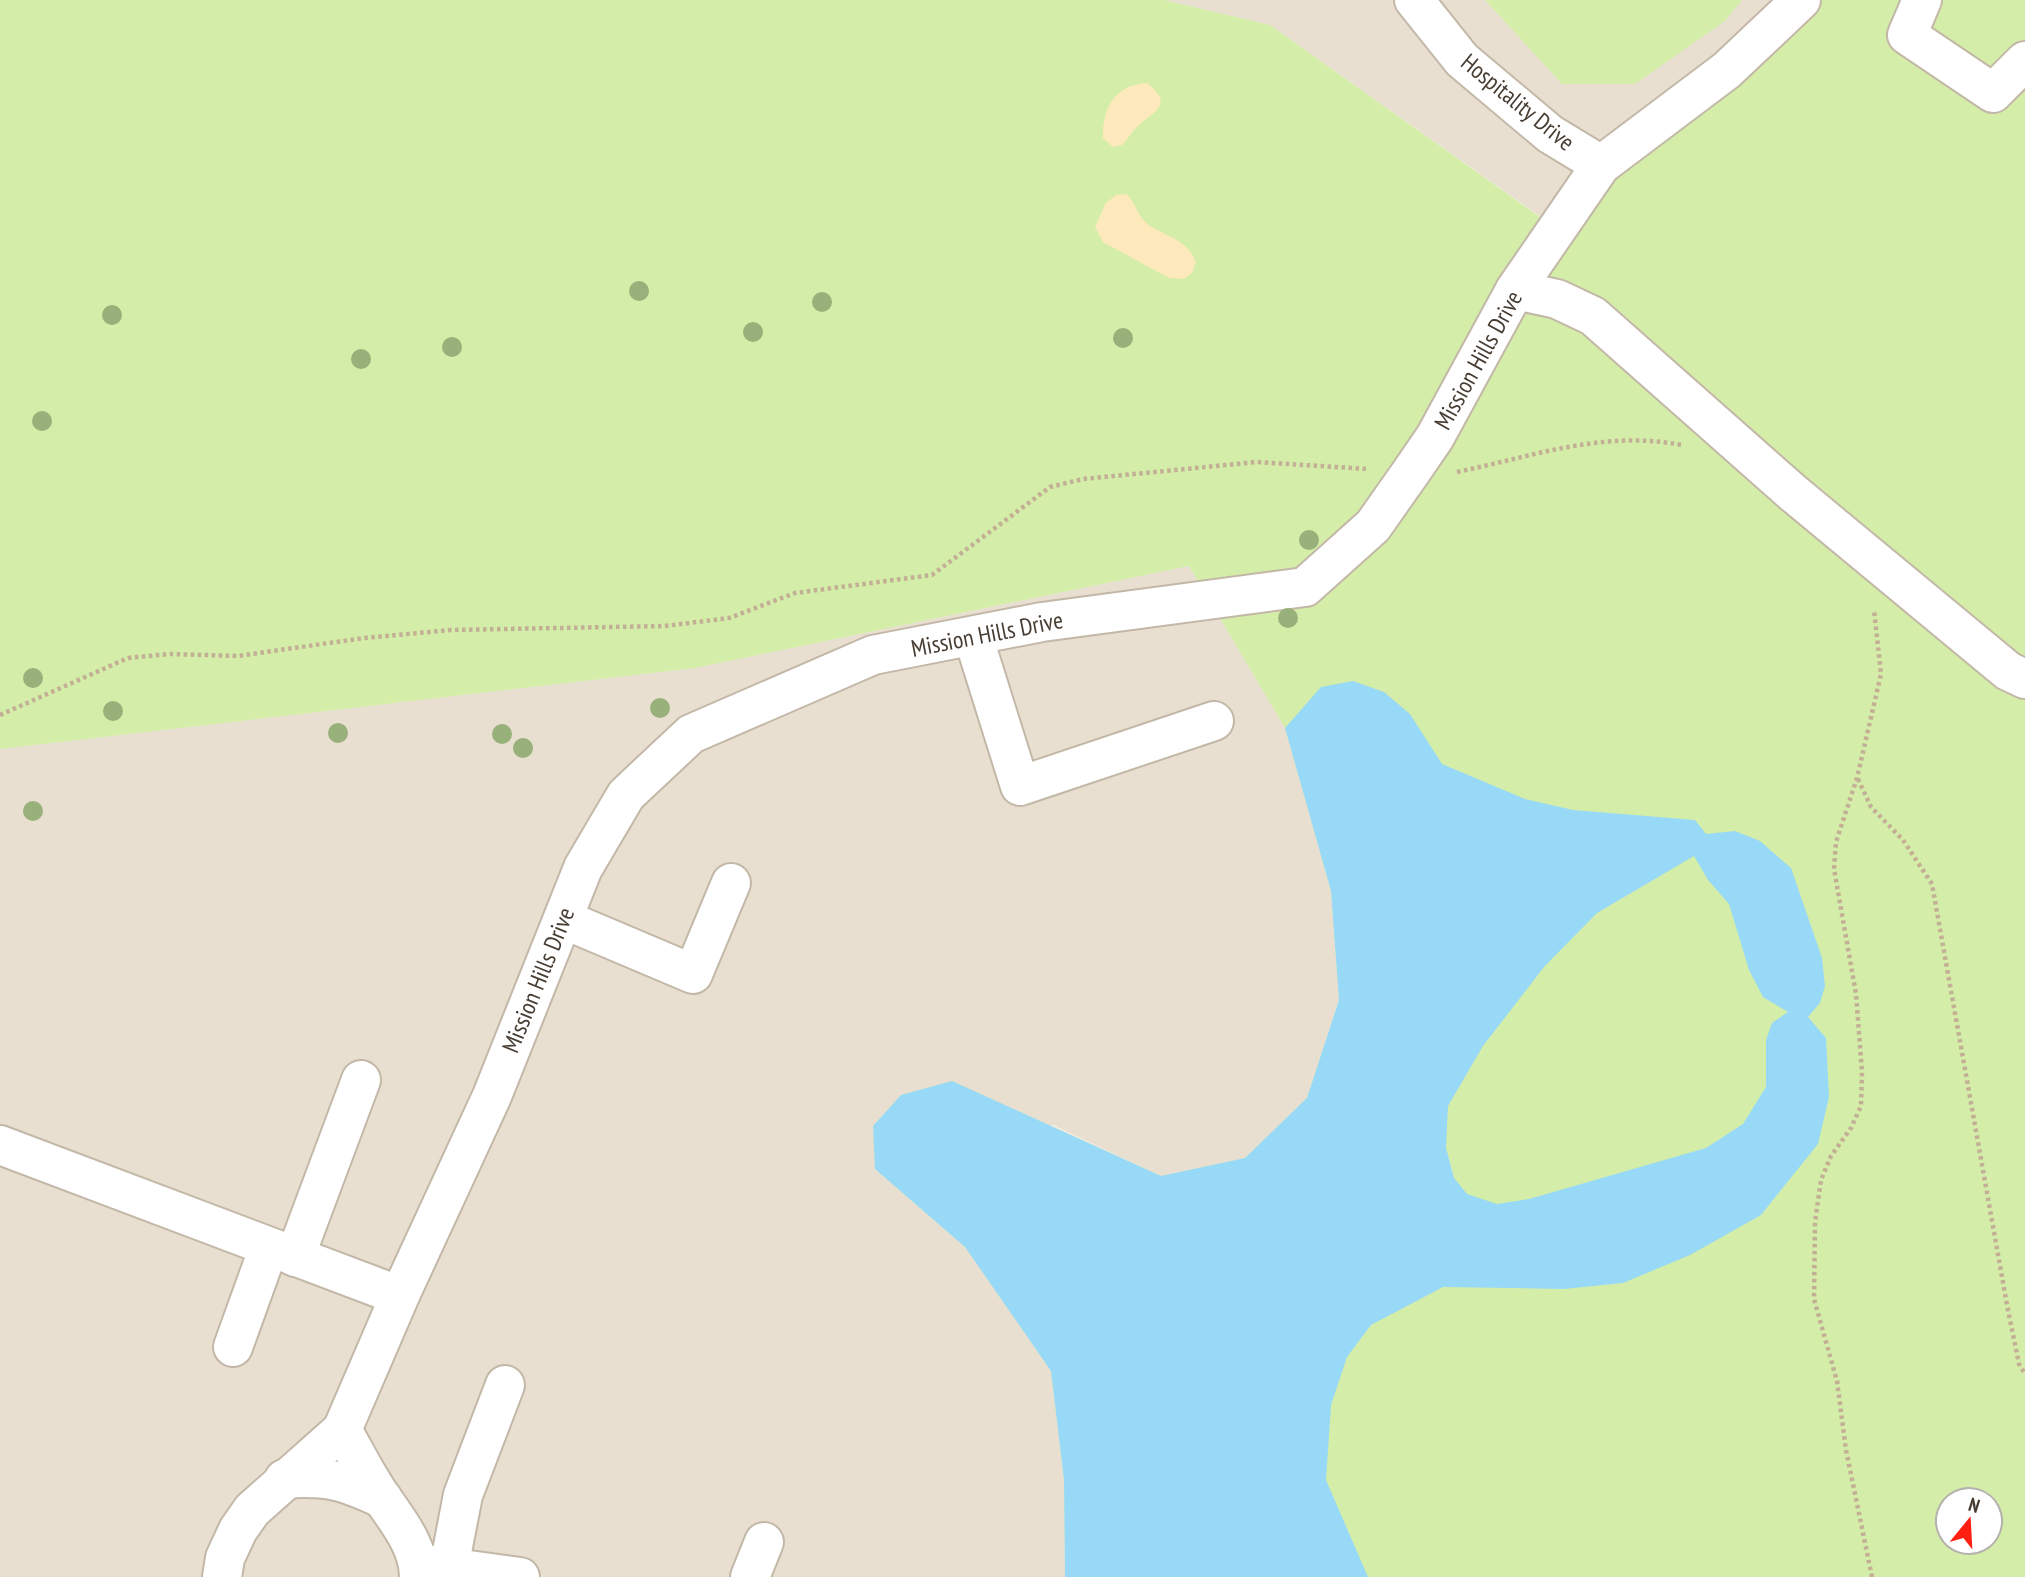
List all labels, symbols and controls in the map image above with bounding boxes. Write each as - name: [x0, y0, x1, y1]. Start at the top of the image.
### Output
- street label: Hospitality Drive: [1455, 47, 1581, 157]
- street label: Mission Hills Drive: [1427, 285, 1529, 435]
- street label: Mission Hills Drive: [908, 604, 1066, 664]
- street label: Mission Hills Drive: [495, 903, 581, 1057]
- north arrow: [1934, 1486, 2004, 1556]
- text: N: [1966, 1492, 1983, 1518]

